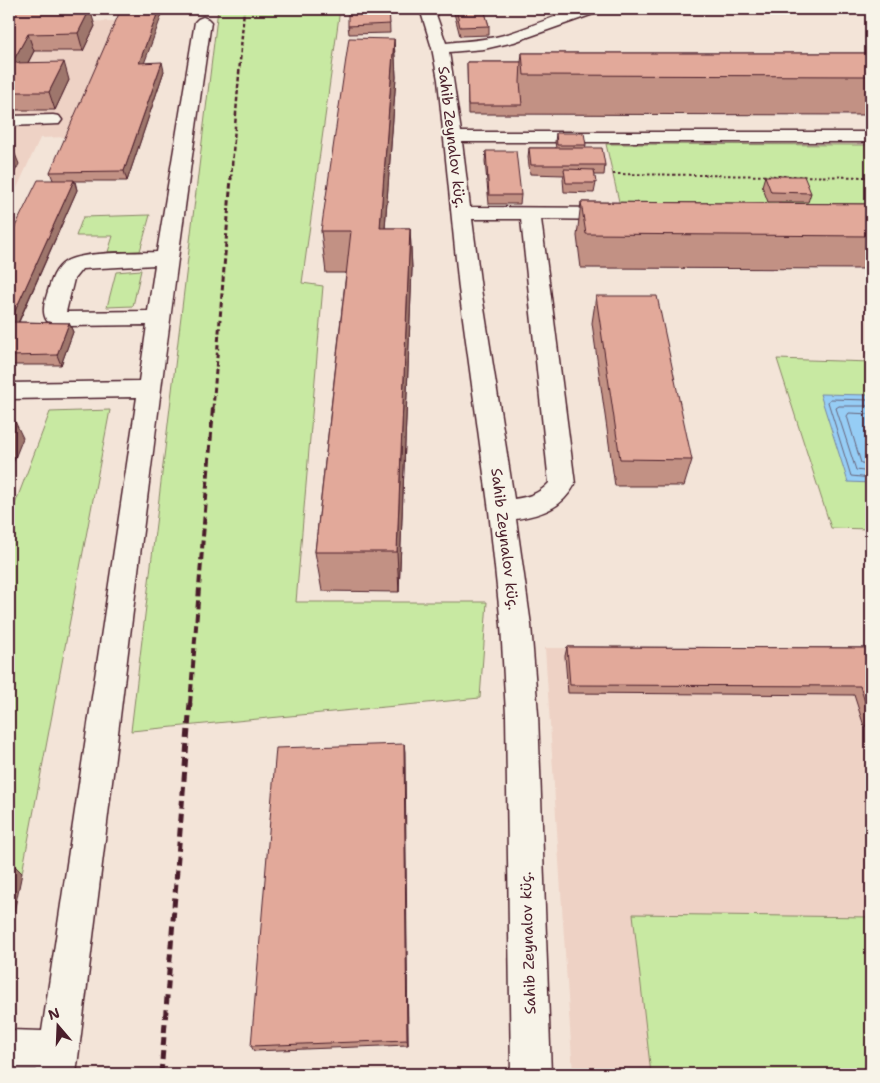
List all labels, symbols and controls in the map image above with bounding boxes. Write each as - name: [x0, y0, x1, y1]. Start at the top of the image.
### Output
- street label: Sahib Zeynalov küç.: [433, 65, 471, 209]
- street label: Sahib Zeynalov küç.: [486, 467, 524, 611]
- street label: Sahib Zeynalov küç.: [516, 871, 540, 1015]
- north arrow: [32, 1000, 82, 1050]
- text: N: [46, 1003, 62, 1024]

